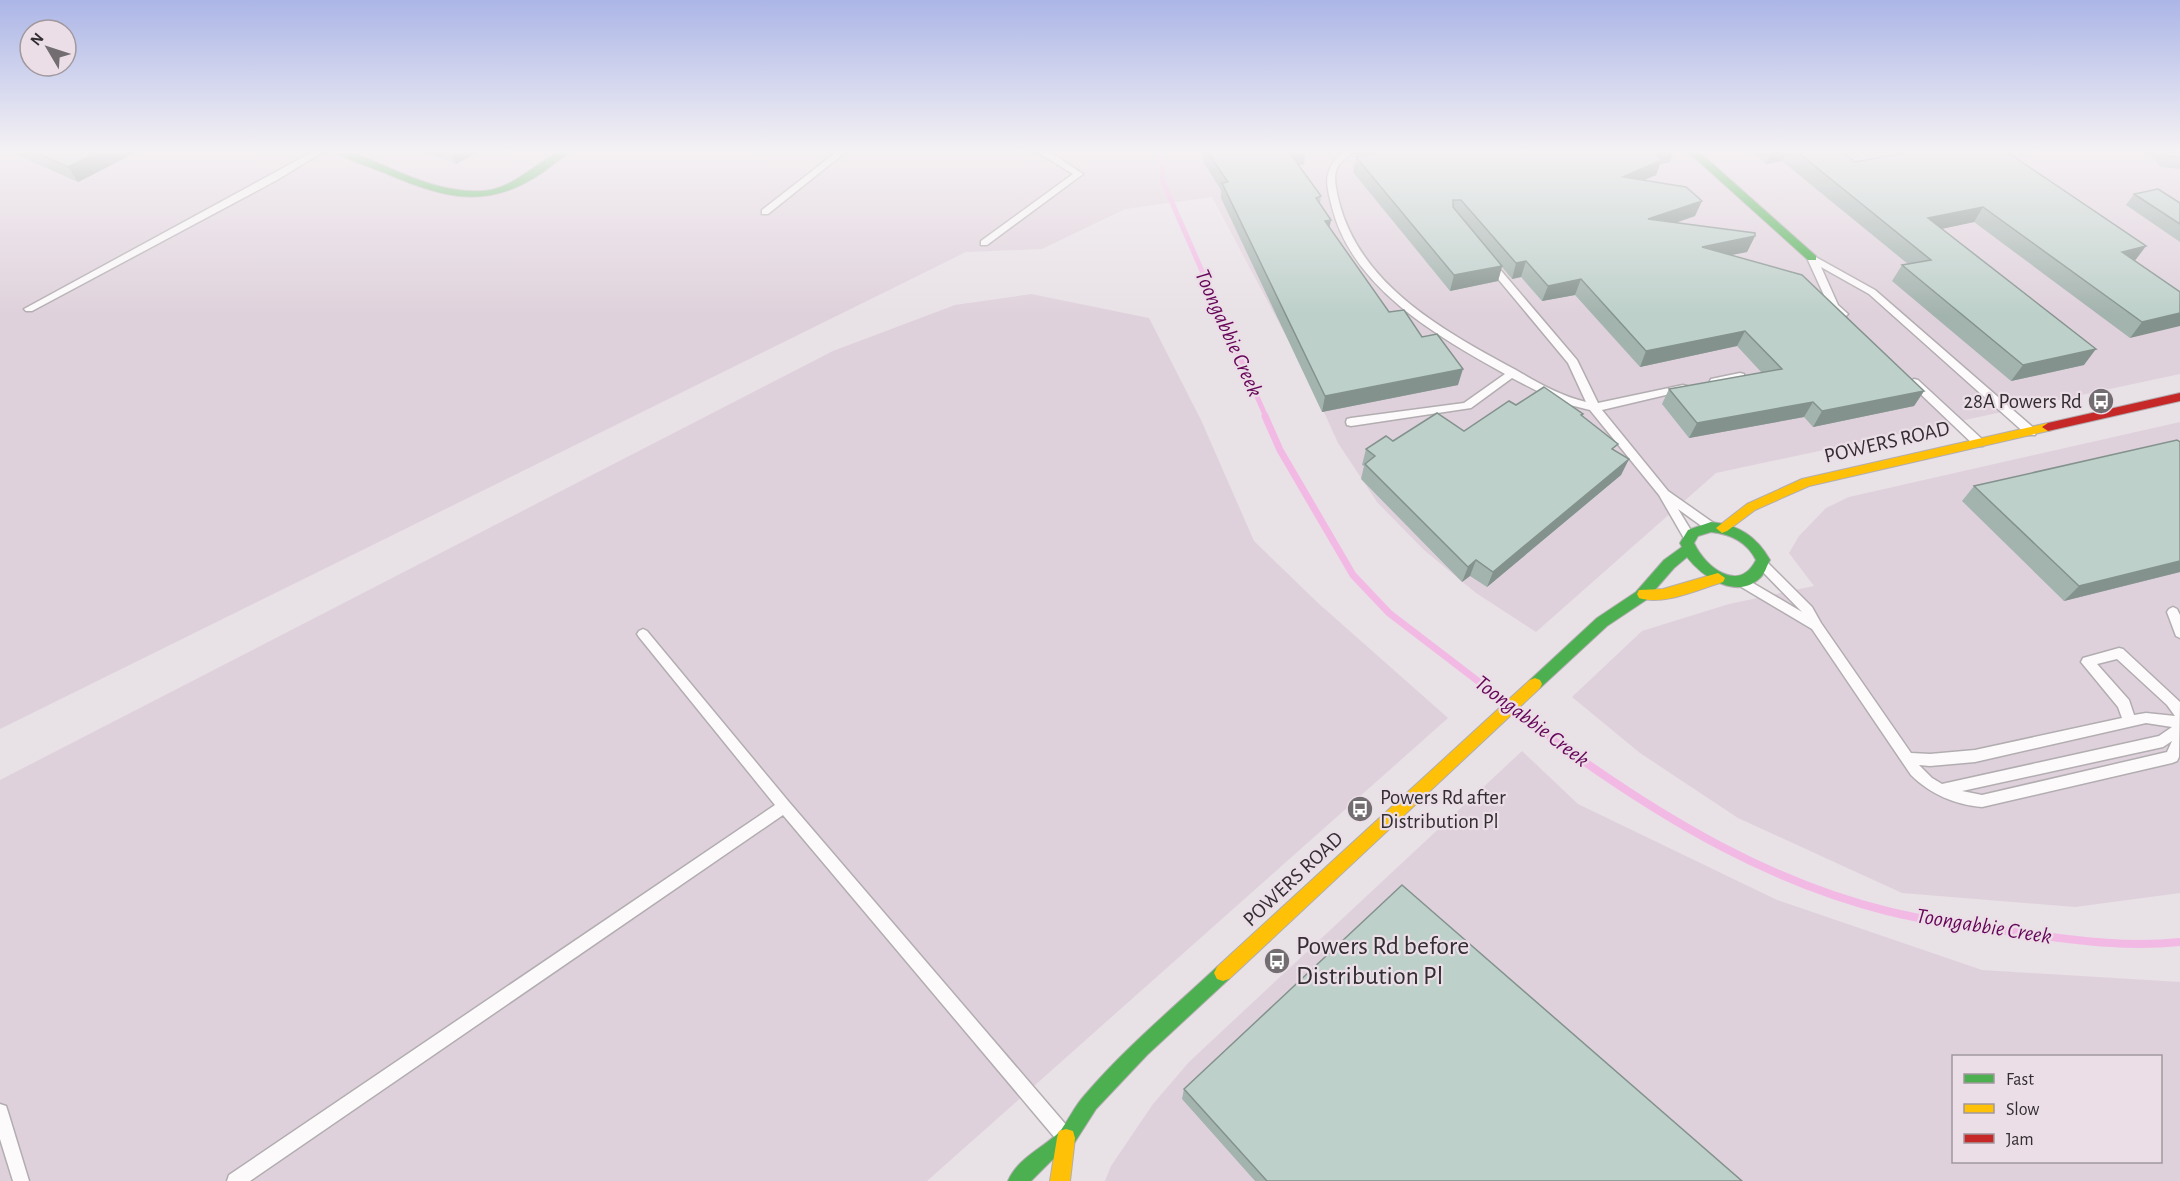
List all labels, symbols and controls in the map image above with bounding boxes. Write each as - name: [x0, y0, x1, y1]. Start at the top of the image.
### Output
- north arrow: [18, 18, 78, 78]
- text: N: [27, 30, 47, 49]
- water label: Toongabbie Creek: [1191, 266, 1267, 400]
- bus stop icon: 28A Powers Rd: [2086, 386, 2116, 416]
- place label: 28A Powers Rd: [1963, 391, 2082, 412]
- street label: POWERS ROAD: [1822, 417, 1952, 467]
- water label: Toongabbie Creek: [1471, 671, 1593, 771]
- place label: Powers Rd after Distribution Pl: [1380, 787, 1506, 832]
- bus stop icon: Powers Rd after Distribution Pl: [1345, 794, 1375, 824]
- street label: POWERS ROAD: [1239, 828, 1347, 930]
- water label: Toongabbie Creek: [1915, 904, 2053, 948]
- place label: Powers Rd before Distribution Pl: [1296, 933, 1469, 989]
- bus stop icon: Powers Rd before Distribution Pl: [1262, 946, 1292, 976]
- legend: [1952, 1055, 2162, 1163]
- text: Fast: [2006, 1071, 2034, 1089]
- text: Slow: [2006, 1101, 2039, 1119]
- text: Jam: [2006, 1131, 2034, 1149]

